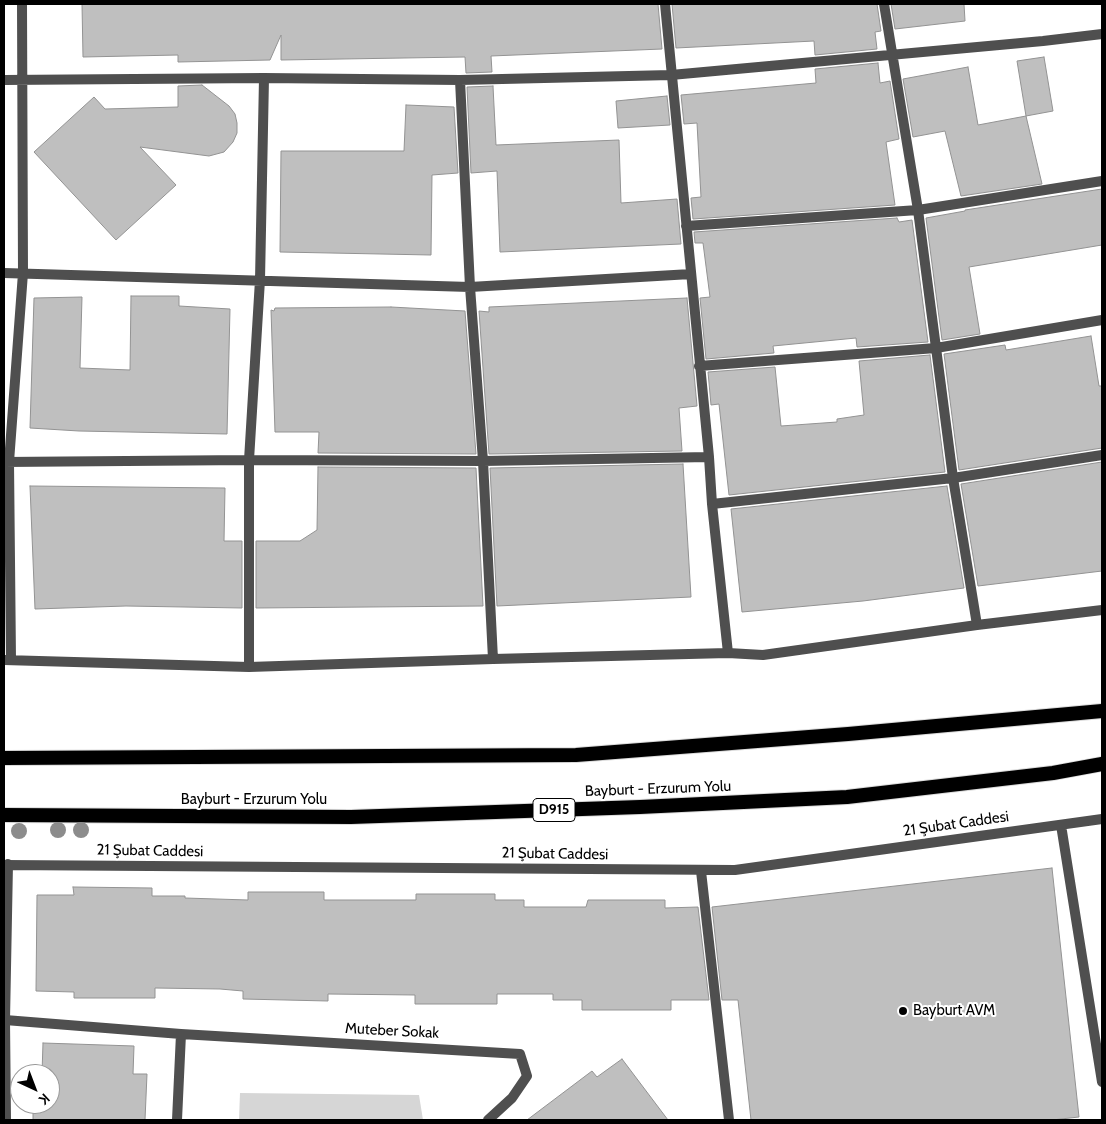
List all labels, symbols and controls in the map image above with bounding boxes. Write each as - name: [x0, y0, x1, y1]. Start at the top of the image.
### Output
- street label: Bayburt - Erzurum Yolu: [585, 777, 731, 801]
- street label: Bayburt - Erzurum Yolu: [181, 791, 327, 809]
- road number: D915: [533, 798, 575, 822]
- street label: 21 Şubat Caddesi: [902, 808, 1010, 840]
- street label: 21 Şubat Caddesi: [96, 841, 204, 861]
- street label: 21 Şubat Caddesi: [501, 844, 609, 864]
- place label: Bayburt AVM: [913, 1002, 995, 1020]
- marker: Bayburt AVM: [897, 1005, 909, 1017]
- street label: Muteber Sokak: [344, 1020, 440, 1042]
- north arrow: [10, 1064, 60, 1114]
- text: K: [35, 1090, 54, 1109]

